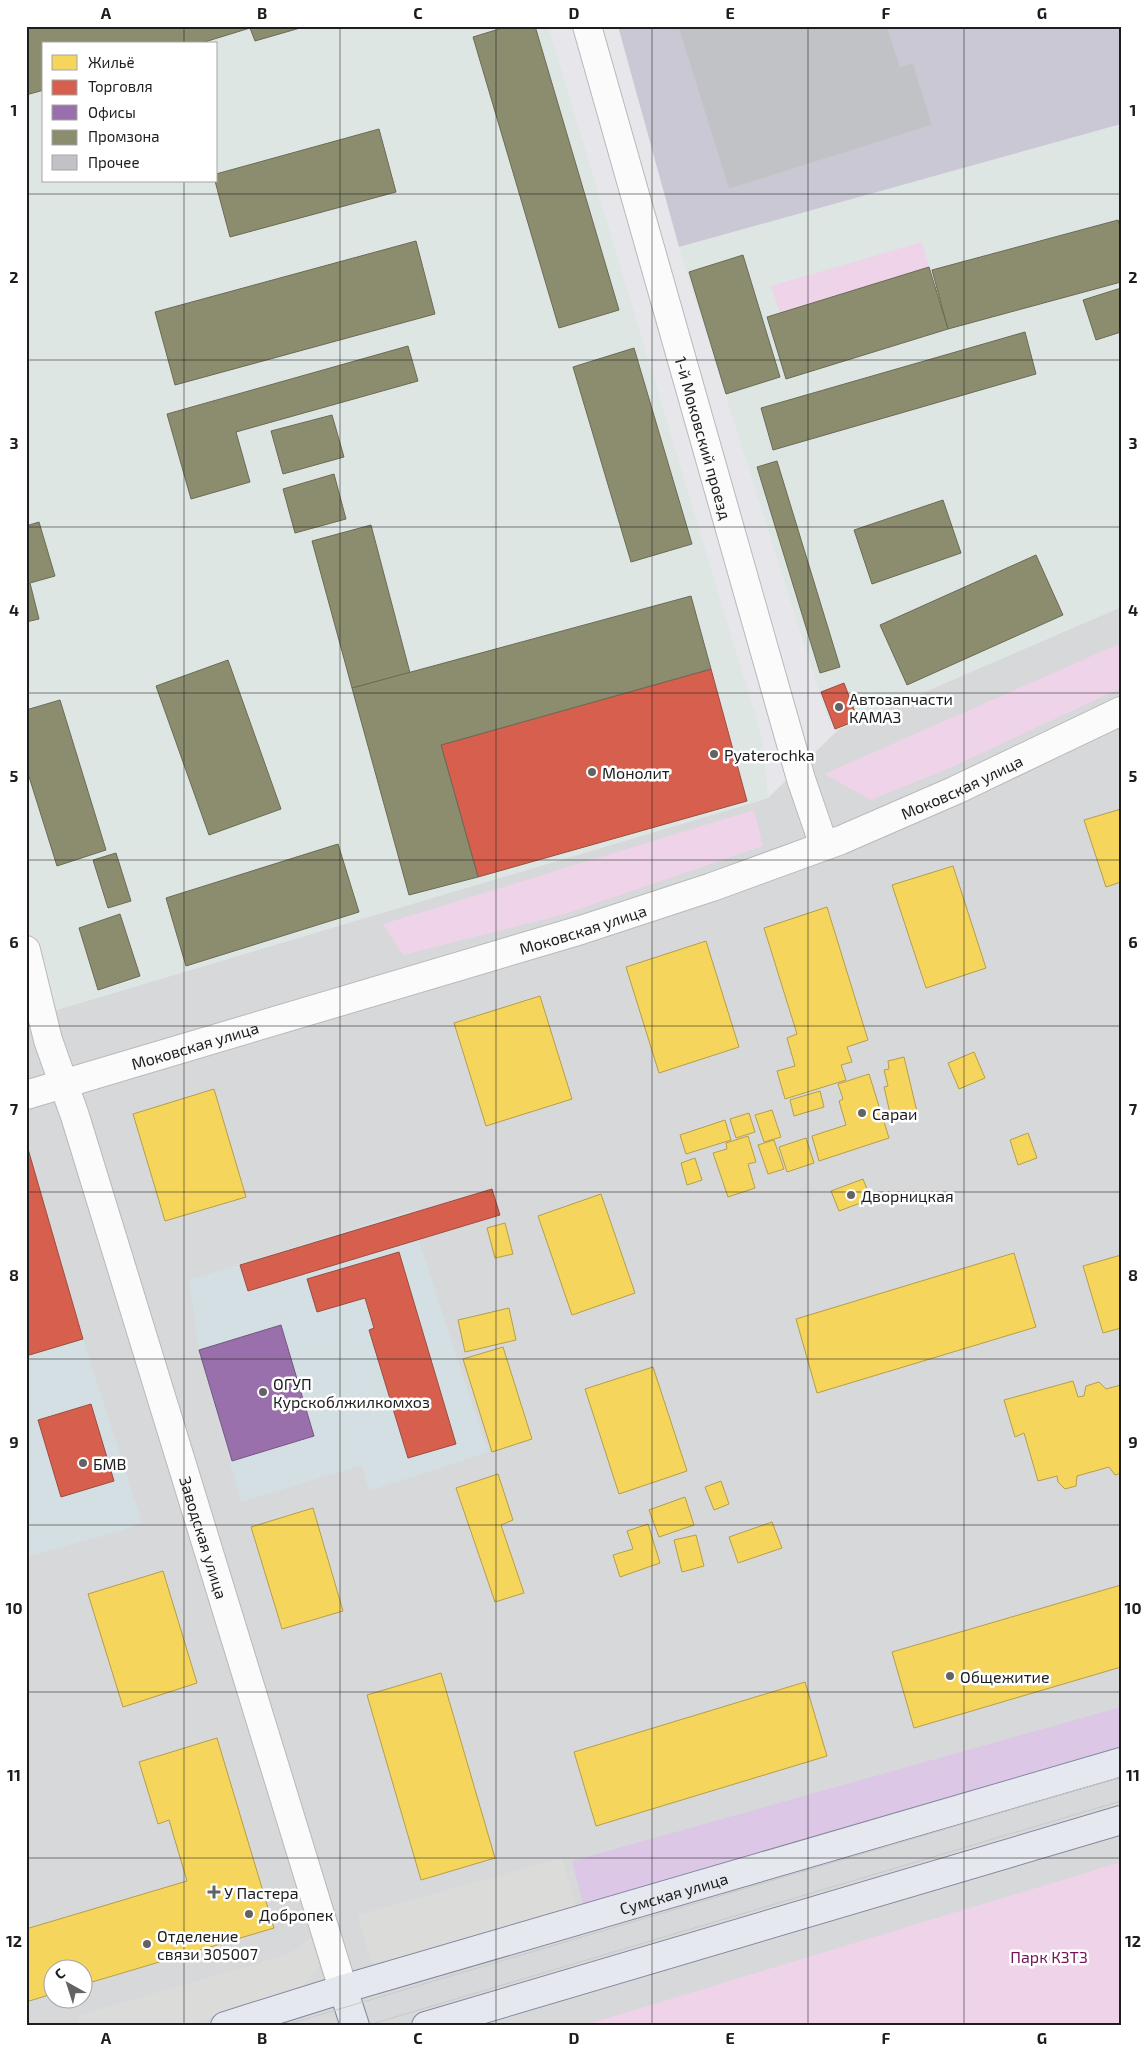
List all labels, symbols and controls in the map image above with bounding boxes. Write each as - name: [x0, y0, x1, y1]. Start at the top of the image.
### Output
- text: A: [101, 3, 112, 22]
- text: B: [257, 3, 267, 22]
- text: C: [413, 3, 423, 22]
- text: D: [569, 3, 580, 22]
- text: E: [725, 3, 735, 22]
- text: F: [882, 3, 891, 22]
- text: G: [1037, 3, 1047, 22]
- legend: [42, 42, 218, 182]
- text: Жильё: [88, 53, 135, 71]
- text: Торговля: [88, 77, 153, 95]
- text: 1: [11, 100, 17, 119]
- text: 1: [1130, 100, 1136, 119]
- text: Офисы: [88, 103, 136, 121]
- text: Промзона: [88, 127, 160, 145]
- text: Прочее: [88, 153, 140, 171]
- text: 2: [9, 267, 19, 286]
- text: 2: [1128, 267, 1138, 286]
- street label: 1-й Моковский проезд: [672, 354, 736, 521]
- text: 3: [9, 433, 19, 452]
- text: 3: [1128, 433, 1138, 452]
- text: 4: [9, 600, 19, 619]
- text: 4: [1128, 600, 1138, 619]
- place label: Автозапчасти КАМАЗ: [849, 689, 953, 726]
- marker: Автозапчасти КАМАЗ: [833, 701, 845, 713]
- place label: Pyaterochka: [724, 745, 815, 764]
- marker: Pyaterochka: [708, 748, 720, 760]
- street label: Моковская улица: [898, 750, 1025, 822]
- place label: Монолит: [602, 763, 670, 782]
- text: 5: [10, 766, 19, 785]
- marker: Монолит: [586, 766, 598, 778]
- text: 5: [1129, 766, 1138, 785]
- street label: Моковская улица: [517, 900, 649, 957]
- text: 6: [9, 932, 19, 951]
- text: 6: [1128, 932, 1138, 951]
- street label: Моковская улица: [129, 1017, 261, 1073]
- text: 7: [10, 1099, 19, 1118]
- text: 7: [1129, 1099, 1138, 1118]
- place label: Сараи: [872, 1104, 918, 1123]
- marker: Сараи: [856, 1107, 868, 1119]
- place label: Дворницкая: [861, 1186, 954, 1205]
- marker: Дворницкая: [845, 1189, 857, 1201]
- text: 8: [9, 1265, 19, 1284]
- text: 8: [1128, 1265, 1138, 1284]
- place label: ОГУП Курскоблжилкомхоз: [273, 1374, 430, 1412]
- marker: ОГУП Курскоблжилкомхоз: [257, 1386, 269, 1398]
- text: 9: [9, 1432, 19, 1451]
- text: 9: [1128, 1432, 1138, 1451]
- place label: БМВ: [93, 1454, 127, 1473]
- marker: БМВ: [77, 1457, 89, 1469]
- street label: Заводская улица: [177, 1474, 232, 1601]
- text: 10: [5, 1598, 23, 1617]
- text: 10: [1124, 1598, 1142, 1617]
- place label: Общежитие: [960, 1667, 1050, 1686]
- marker: Общежитие: [944, 1670, 956, 1682]
- text: 11: [7, 1765, 21, 1784]
- text: 11: [1126, 1765, 1140, 1784]
- street label: Сумская улица: [617, 1868, 730, 1917]
- place label: У Пастера: [224, 1883, 299, 1902]
- marker: У Пастера: [208, 1886, 220, 1898]
- place label: Добропек: [259, 1905, 334, 1924]
- marker: Добропек: [243, 1908, 255, 1920]
- place label: Отделение связи 305007: [157, 1926, 258, 1963]
- text: 12: [6, 1931, 22, 1950]
- text: 12: [1125, 1931, 1141, 1950]
- marker: Отделение связи 305007: [141, 1938, 153, 1950]
- park label: Парк КЗТЗ: [1010, 1947, 1088, 1966]
- north arrow: [42, 1960, 92, 2010]
- text: С: [51, 1964, 68, 1983]
- text: A: [101, 2028, 112, 2047]
- text: B: [257, 2028, 267, 2047]
- text: C: [413, 2028, 423, 2047]
- text: D: [569, 2028, 580, 2047]
- text: E: [725, 2028, 735, 2047]
- text: F: [882, 2028, 891, 2047]
- text: G: [1037, 2028, 1047, 2047]

